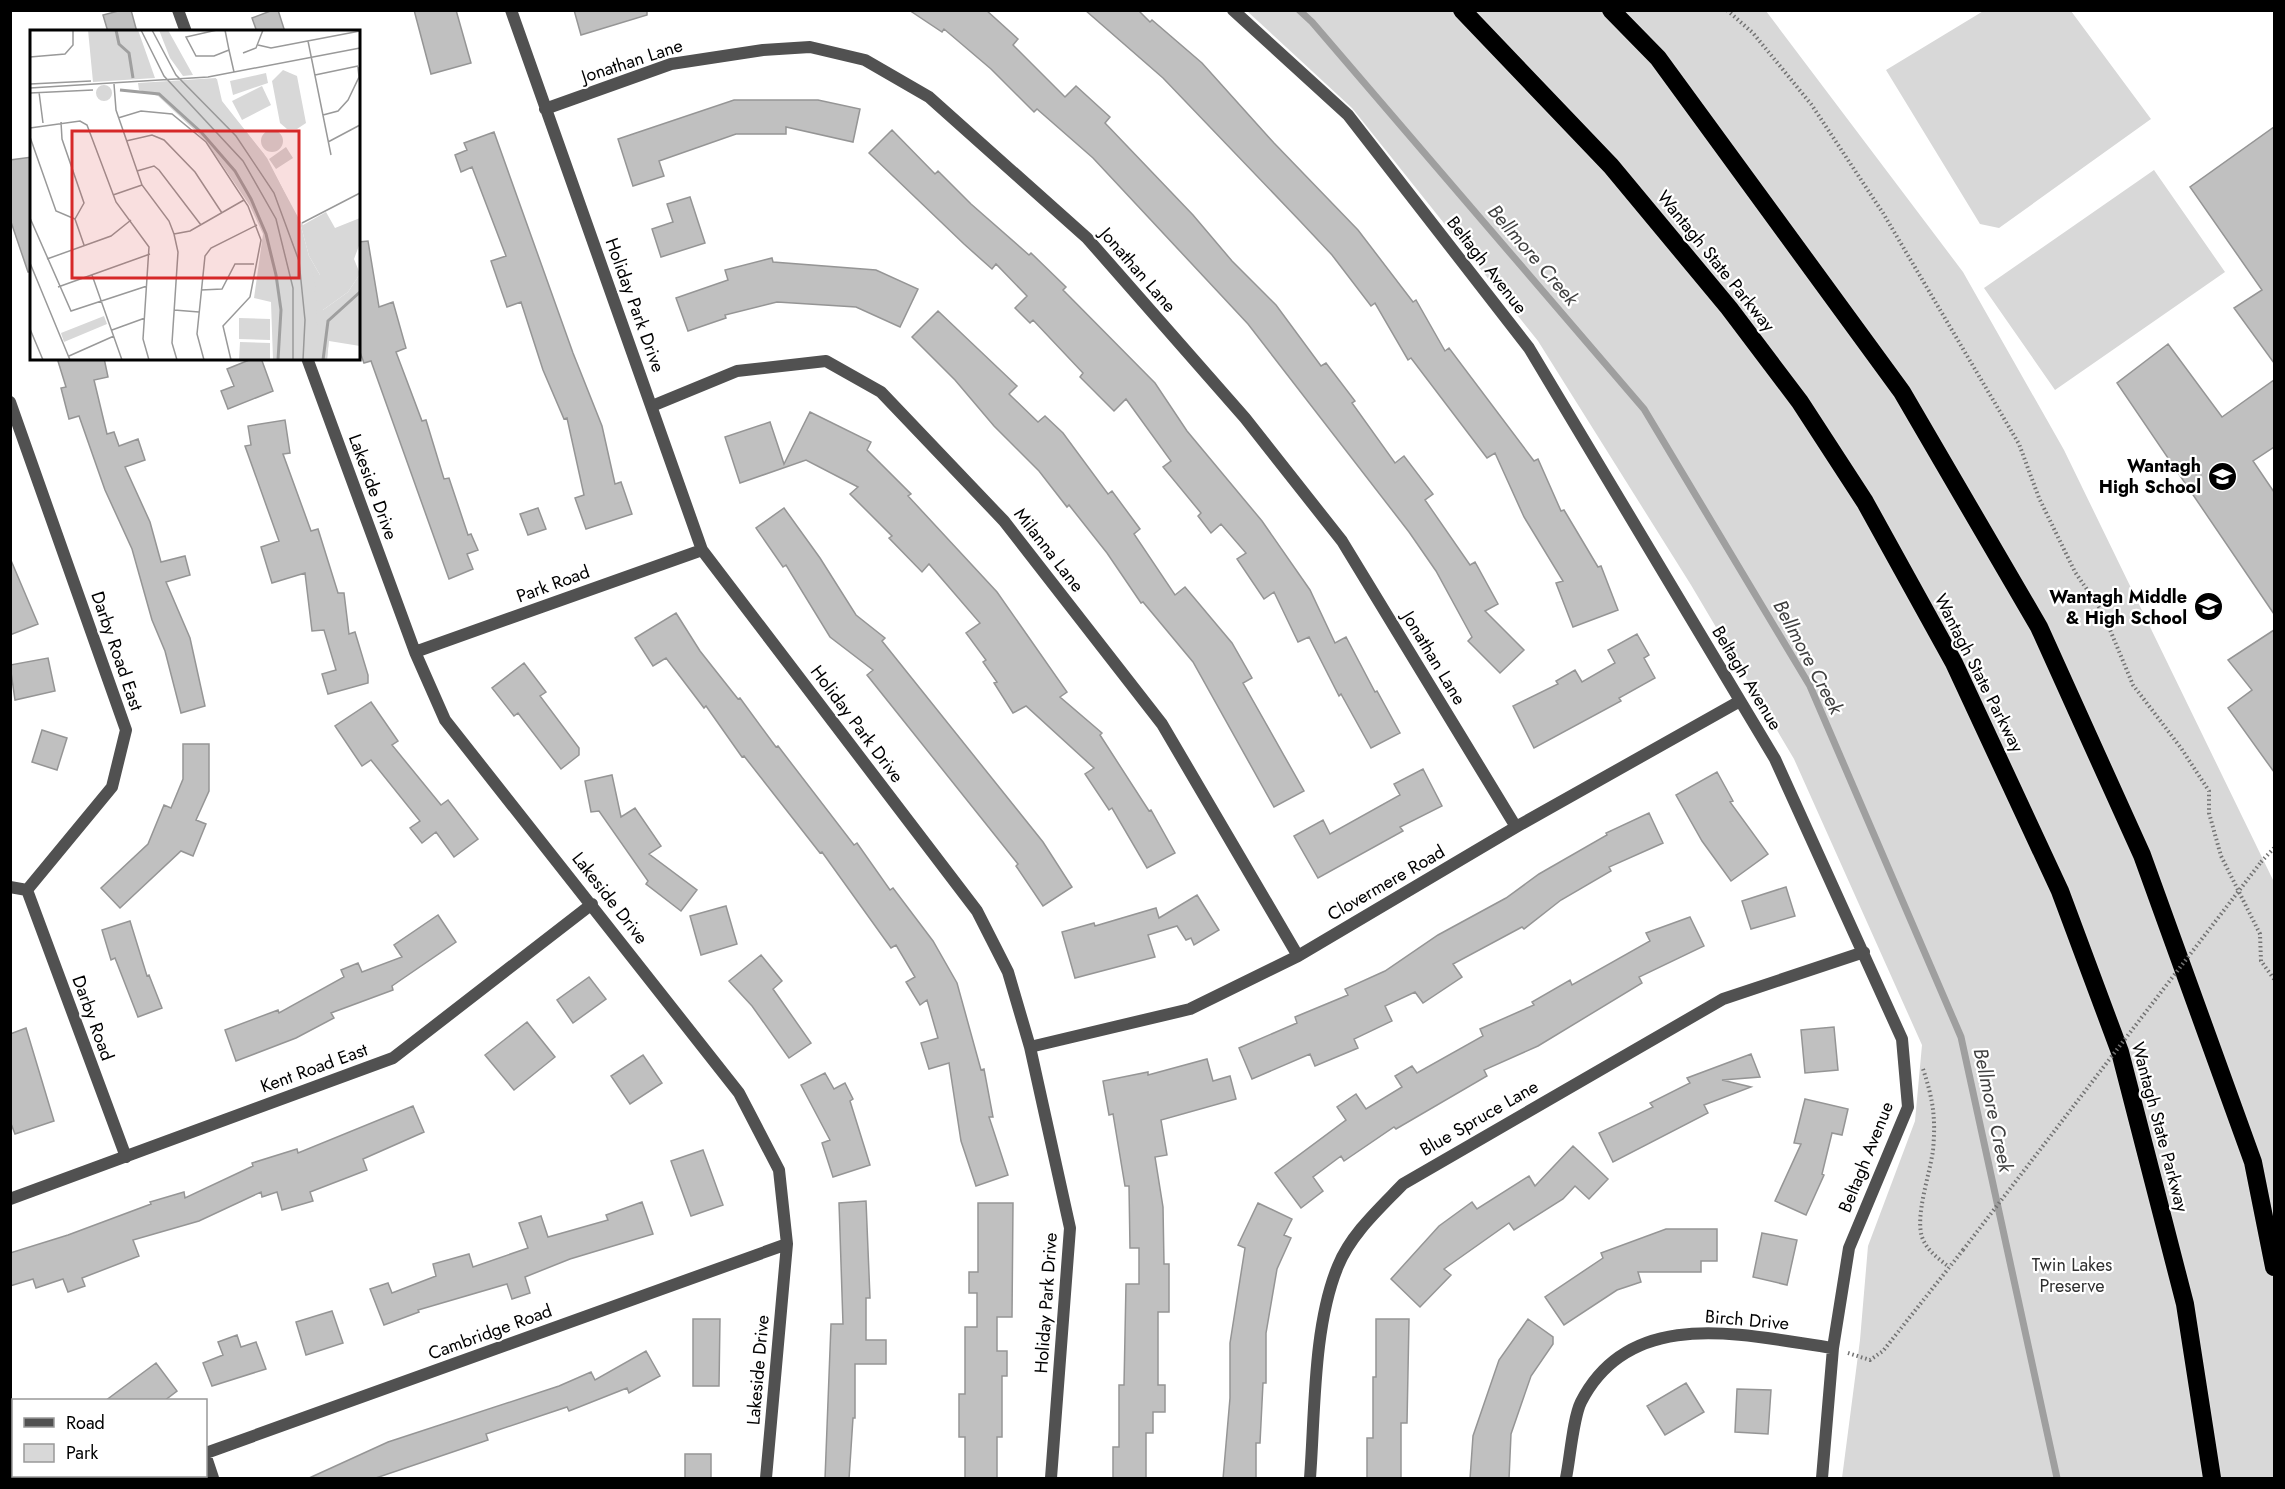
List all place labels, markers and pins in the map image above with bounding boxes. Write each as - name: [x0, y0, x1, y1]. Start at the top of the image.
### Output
- place label: Wantagh High School: [2099, 453, 2201, 500]
- school or university icon: Wantagh High School: [2206, 460, 2238, 492]
- place label: Wantagh Middle & High School: [2049, 584, 2187, 631]
- school or university icon: Wantagh Middle & High School: [2192, 591, 2224, 623]

